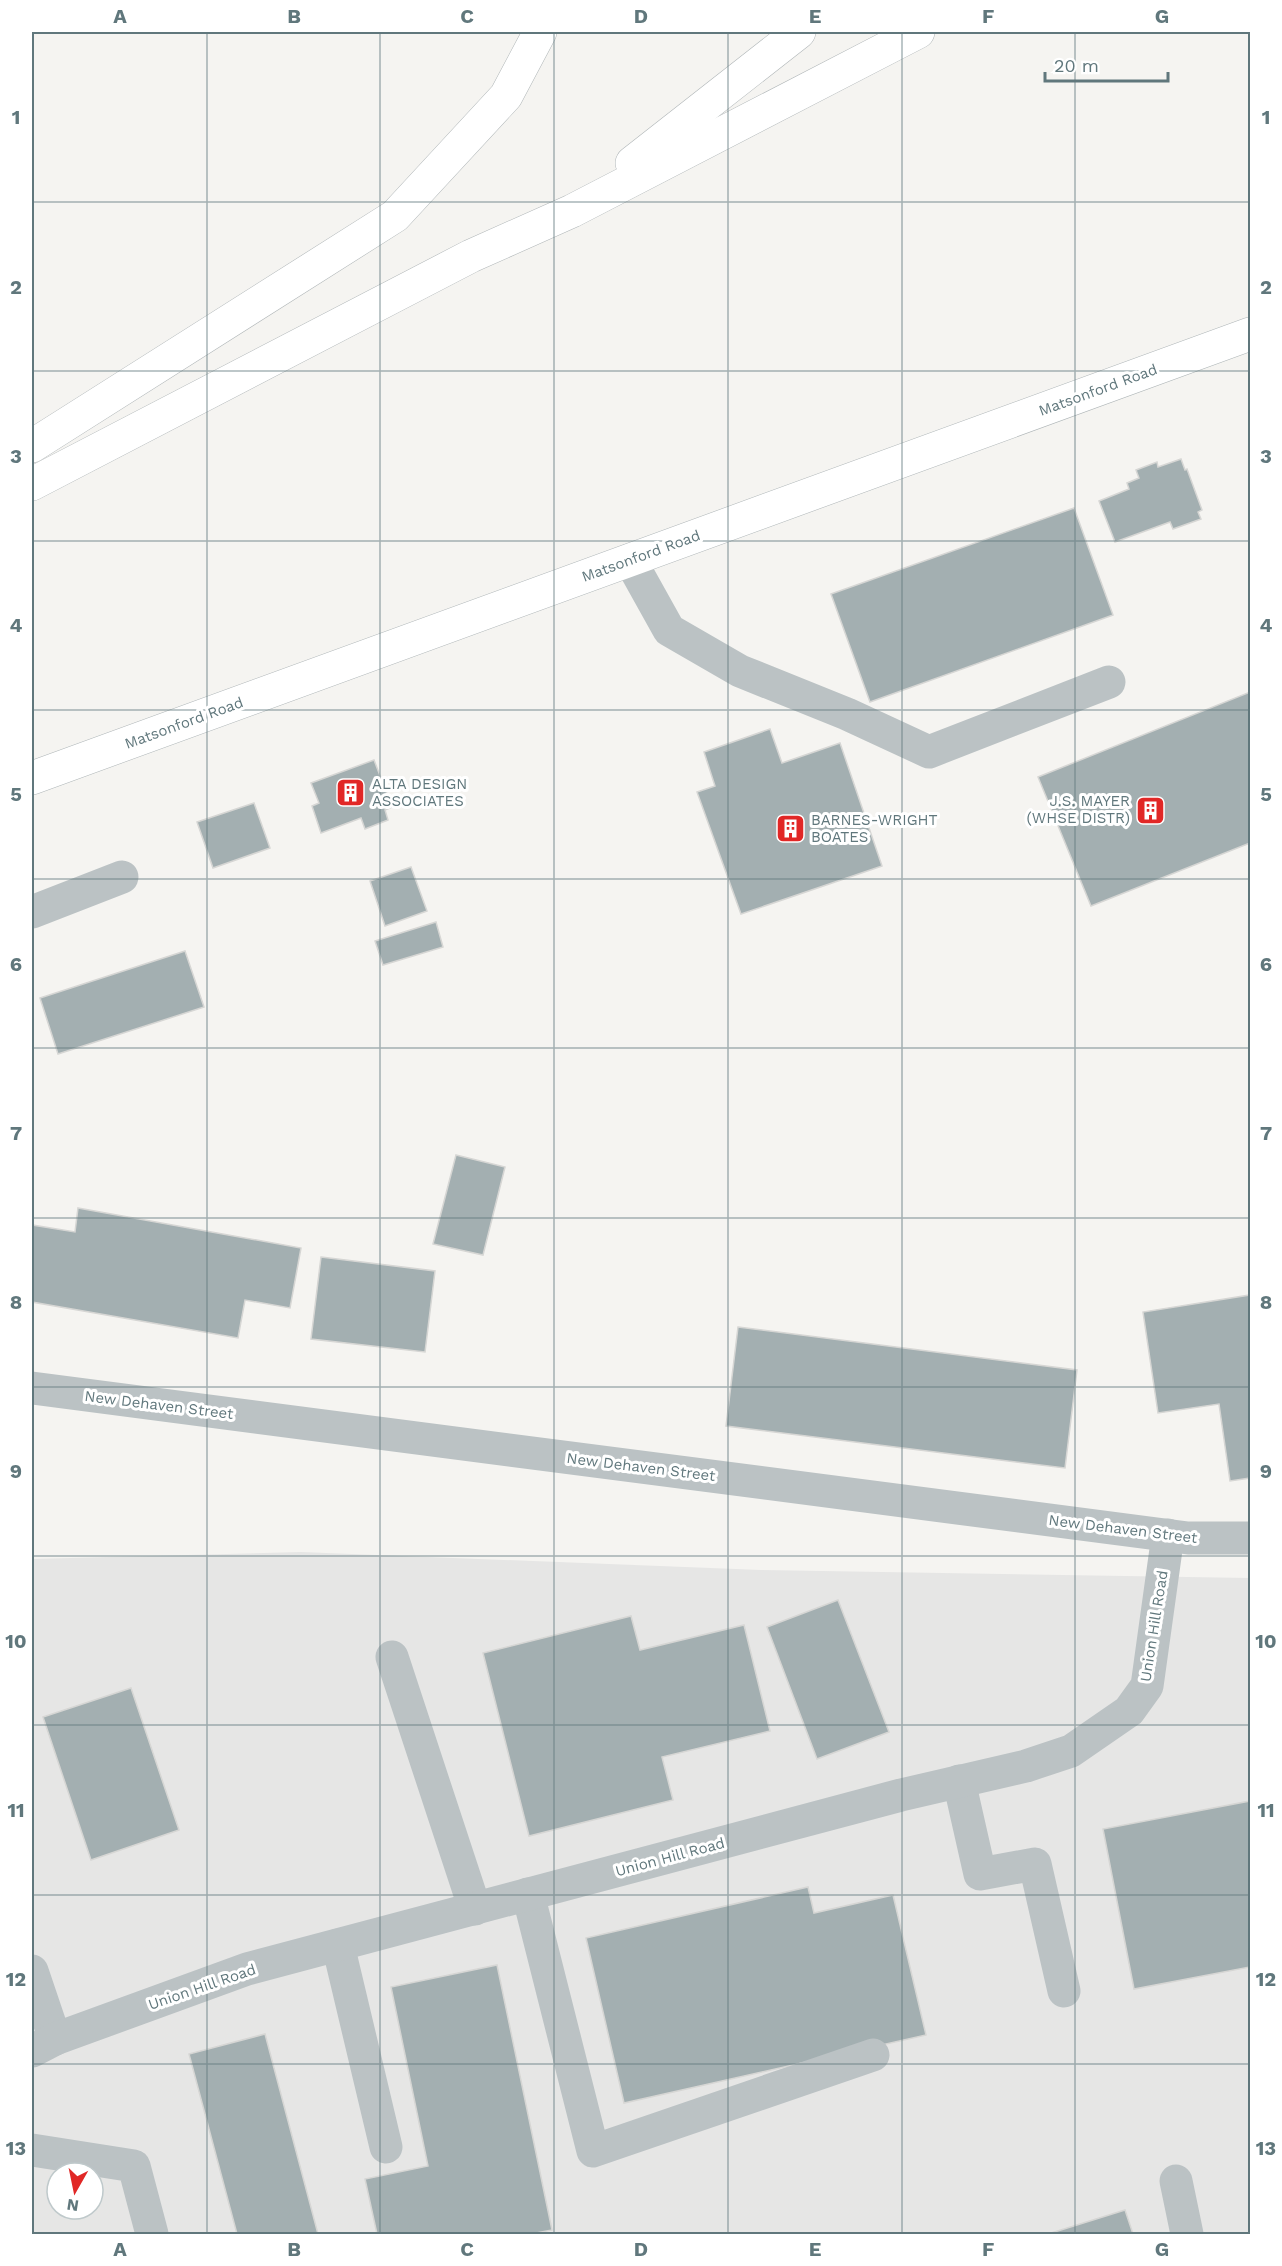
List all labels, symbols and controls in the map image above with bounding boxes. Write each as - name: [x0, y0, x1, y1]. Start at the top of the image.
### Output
- text: A: [113, 4, 127, 28]
- text: B: [287, 4, 301, 28]
- text: C: [460, 4, 474, 28]
- text: D: [634, 4, 648, 28]
- text: E: [809, 4, 821, 28]
- text: F: [982, 4, 994, 28]
- text: G: [1155, 4, 1169, 28]
- scale bar: [1045, 45, 1168, 83]
- text: 20 m: [1054, 55, 1099, 76]
- text: 1: [12, 105, 20, 129]
- text: 1: [1262, 105, 1270, 129]
- text: 2: [10, 275, 22, 299]
- text: 2: [1260, 275, 1272, 299]
- street label: Matsonford Road: [1036, 360, 1160, 420]
- text: 3: [10, 444, 22, 468]
- text: 3: [1260, 444, 1272, 468]
- street label: Matsonford Road: [579, 526, 703, 586]
- text: 4: [10, 613, 23, 637]
- text: 4: [1260, 613, 1273, 637]
- street label: Matsonford Road: [122, 693, 246, 753]
- place label: ALTA DESIGN ASSOCIATES: [372, 775, 467, 810]
- building icon: ALTA DESIGN ASSOCIATES: [335, 777, 367, 809]
- text: 5: [10, 782, 22, 806]
- text: 5: [1260, 782, 1272, 806]
- place label: J.S. MAYER (WHSE DISTR): [1027, 792, 1130, 827]
- building icon: J.S. MAYER (WHSE DISTR): [1135, 794, 1167, 826]
- place label: BARNES-WRIGHT BOATES: [811, 811, 938, 846]
- building icon: BARNES-WRIGHT BOATES: [774, 813, 806, 845]
- text: 6: [10, 952, 22, 976]
- text: 6: [1260, 952, 1272, 976]
- text: 7: [10, 1121, 22, 1145]
- text: 7: [1260, 1121, 1272, 1145]
- text: 8: [10, 1290, 22, 1314]
- text: 8: [1260, 1290, 1272, 1314]
- street label: New Dehaven Street: [84, 1387, 235, 1423]
- street label: New Dehaven Street: [566, 1449, 717, 1485]
- text: 9: [10, 1459, 22, 1483]
- text: 9: [1260, 1459, 1272, 1483]
- street label: New Dehaven Street: [1048, 1511, 1199, 1547]
- street label: Union Hill Road: [1136, 1569, 1172, 1683]
- text: 10: [5, 1629, 27, 1653]
- text: 10: [1255, 1629, 1277, 1653]
- text: 11: [7, 1798, 25, 1822]
- text: 11: [1257, 1798, 1275, 1822]
- street label: Union Hill Road: [613, 1834, 727, 1880]
- street label: Union Hill Road: [146, 1960, 258, 2014]
- text: 12: [6, 1967, 26, 1991]
- text: 12: [1256, 1967, 1276, 1991]
- text: 13: [6, 2136, 26, 2160]
- text: 13: [1256, 2136, 1276, 2160]
- north arrow: [45, 2161, 105, 2221]
- text: N: [65, 2195, 80, 2216]
- text: A: [113, 2237, 127, 2261]
- text: B: [287, 2237, 301, 2261]
- text: C: [460, 2237, 474, 2261]
- text: D: [634, 2237, 648, 2261]
- text: E: [809, 2237, 821, 2261]
- text: F: [982, 2237, 994, 2261]
- text: G: [1155, 2237, 1169, 2261]

